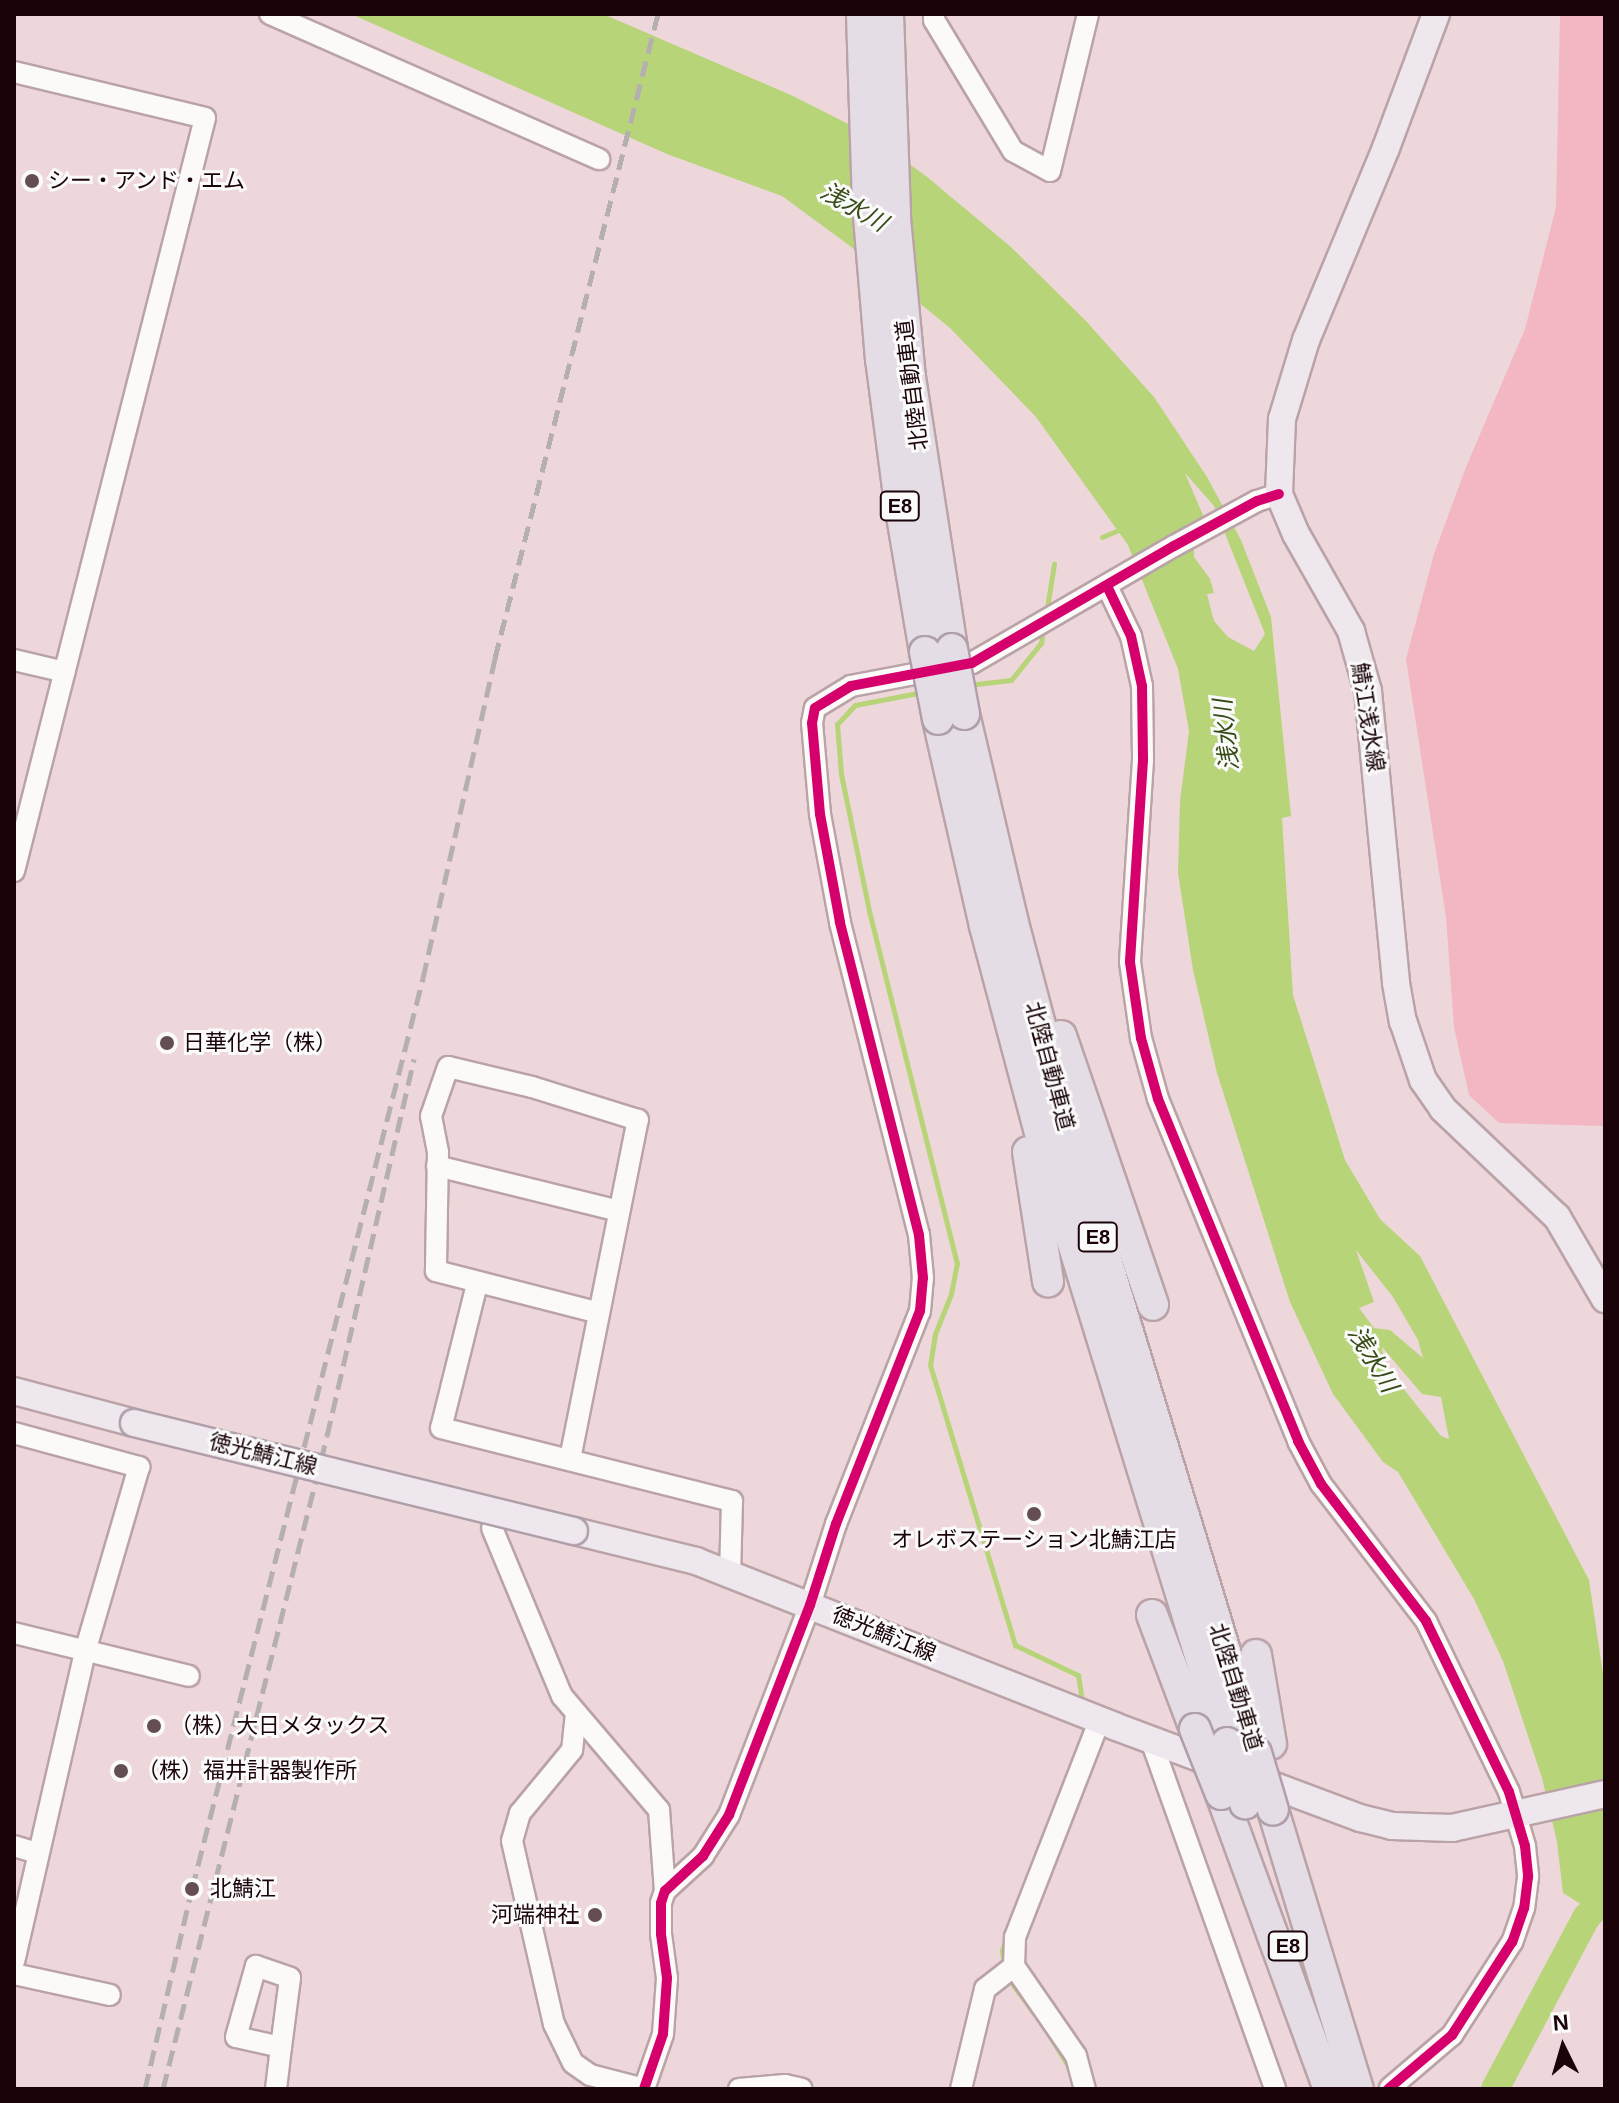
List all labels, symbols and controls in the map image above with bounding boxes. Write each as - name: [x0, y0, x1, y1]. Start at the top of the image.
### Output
- place label: シー・アンド・エム: [48, 168, 246, 194]
- marker: シー・アンド・エム: [23, 172, 41, 190]
- water label: 浅水川: [816, 177, 892, 237]
- street label: 北陸自動車道: [891, 318, 933, 452]
- road number: E8: [878, 490, 922, 522]
- street label: 鯖江浅水線: [1346, 661, 1390, 773]
- water label: 浅水川: [1208, 698, 1244, 772]
- street label: 北陸自動車道: [1020, 999, 1080, 1133]
- place label: 日華化学（株）: [183, 1030, 337, 1056]
- marker: 日華化学（株）: [158, 1034, 176, 1052]
- road number: E8: [1076, 1221, 1120, 1253]
- water label: 浅水川: [1342, 1321, 1404, 1397]
- street label: 徳光鯖江線: [206, 1428, 320, 1480]
- marker: オレボステーション北鯖江店: [1025, 1505, 1043, 1523]
- place label: オレボステーション北鯖江店: [891, 1527, 1177, 1553]
- street label: 徳光鯖江線: [828, 1601, 940, 1667]
- street label: 北陸自動車道: [1204, 1620, 1268, 1754]
- place label: （株）大日メタックス: [170, 1713, 390, 1739]
- marker: （株）大日メタックス: [145, 1717, 163, 1735]
- place label: （株）福井計器製作所: [137, 1758, 357, 1784]
- marker: （株）福井計器製作所: [112, 1762, 130, 1780]
- place label: 北鯖江: [210, 1876, 276, 1902]
- marker: 北鯖江: [181, 1878, 203, 1900]
- place label: 河端神社: [491, 1902, 579, 1928]
- marker: 河端神社: [586, 1906, 604, 1924]
- road number: E8: [1266, 1930, 1310, 1962]
- north arrow: [1523, 2007, 1603, 2087]
- text: N: [1552, 2009, 1570, 2036]

